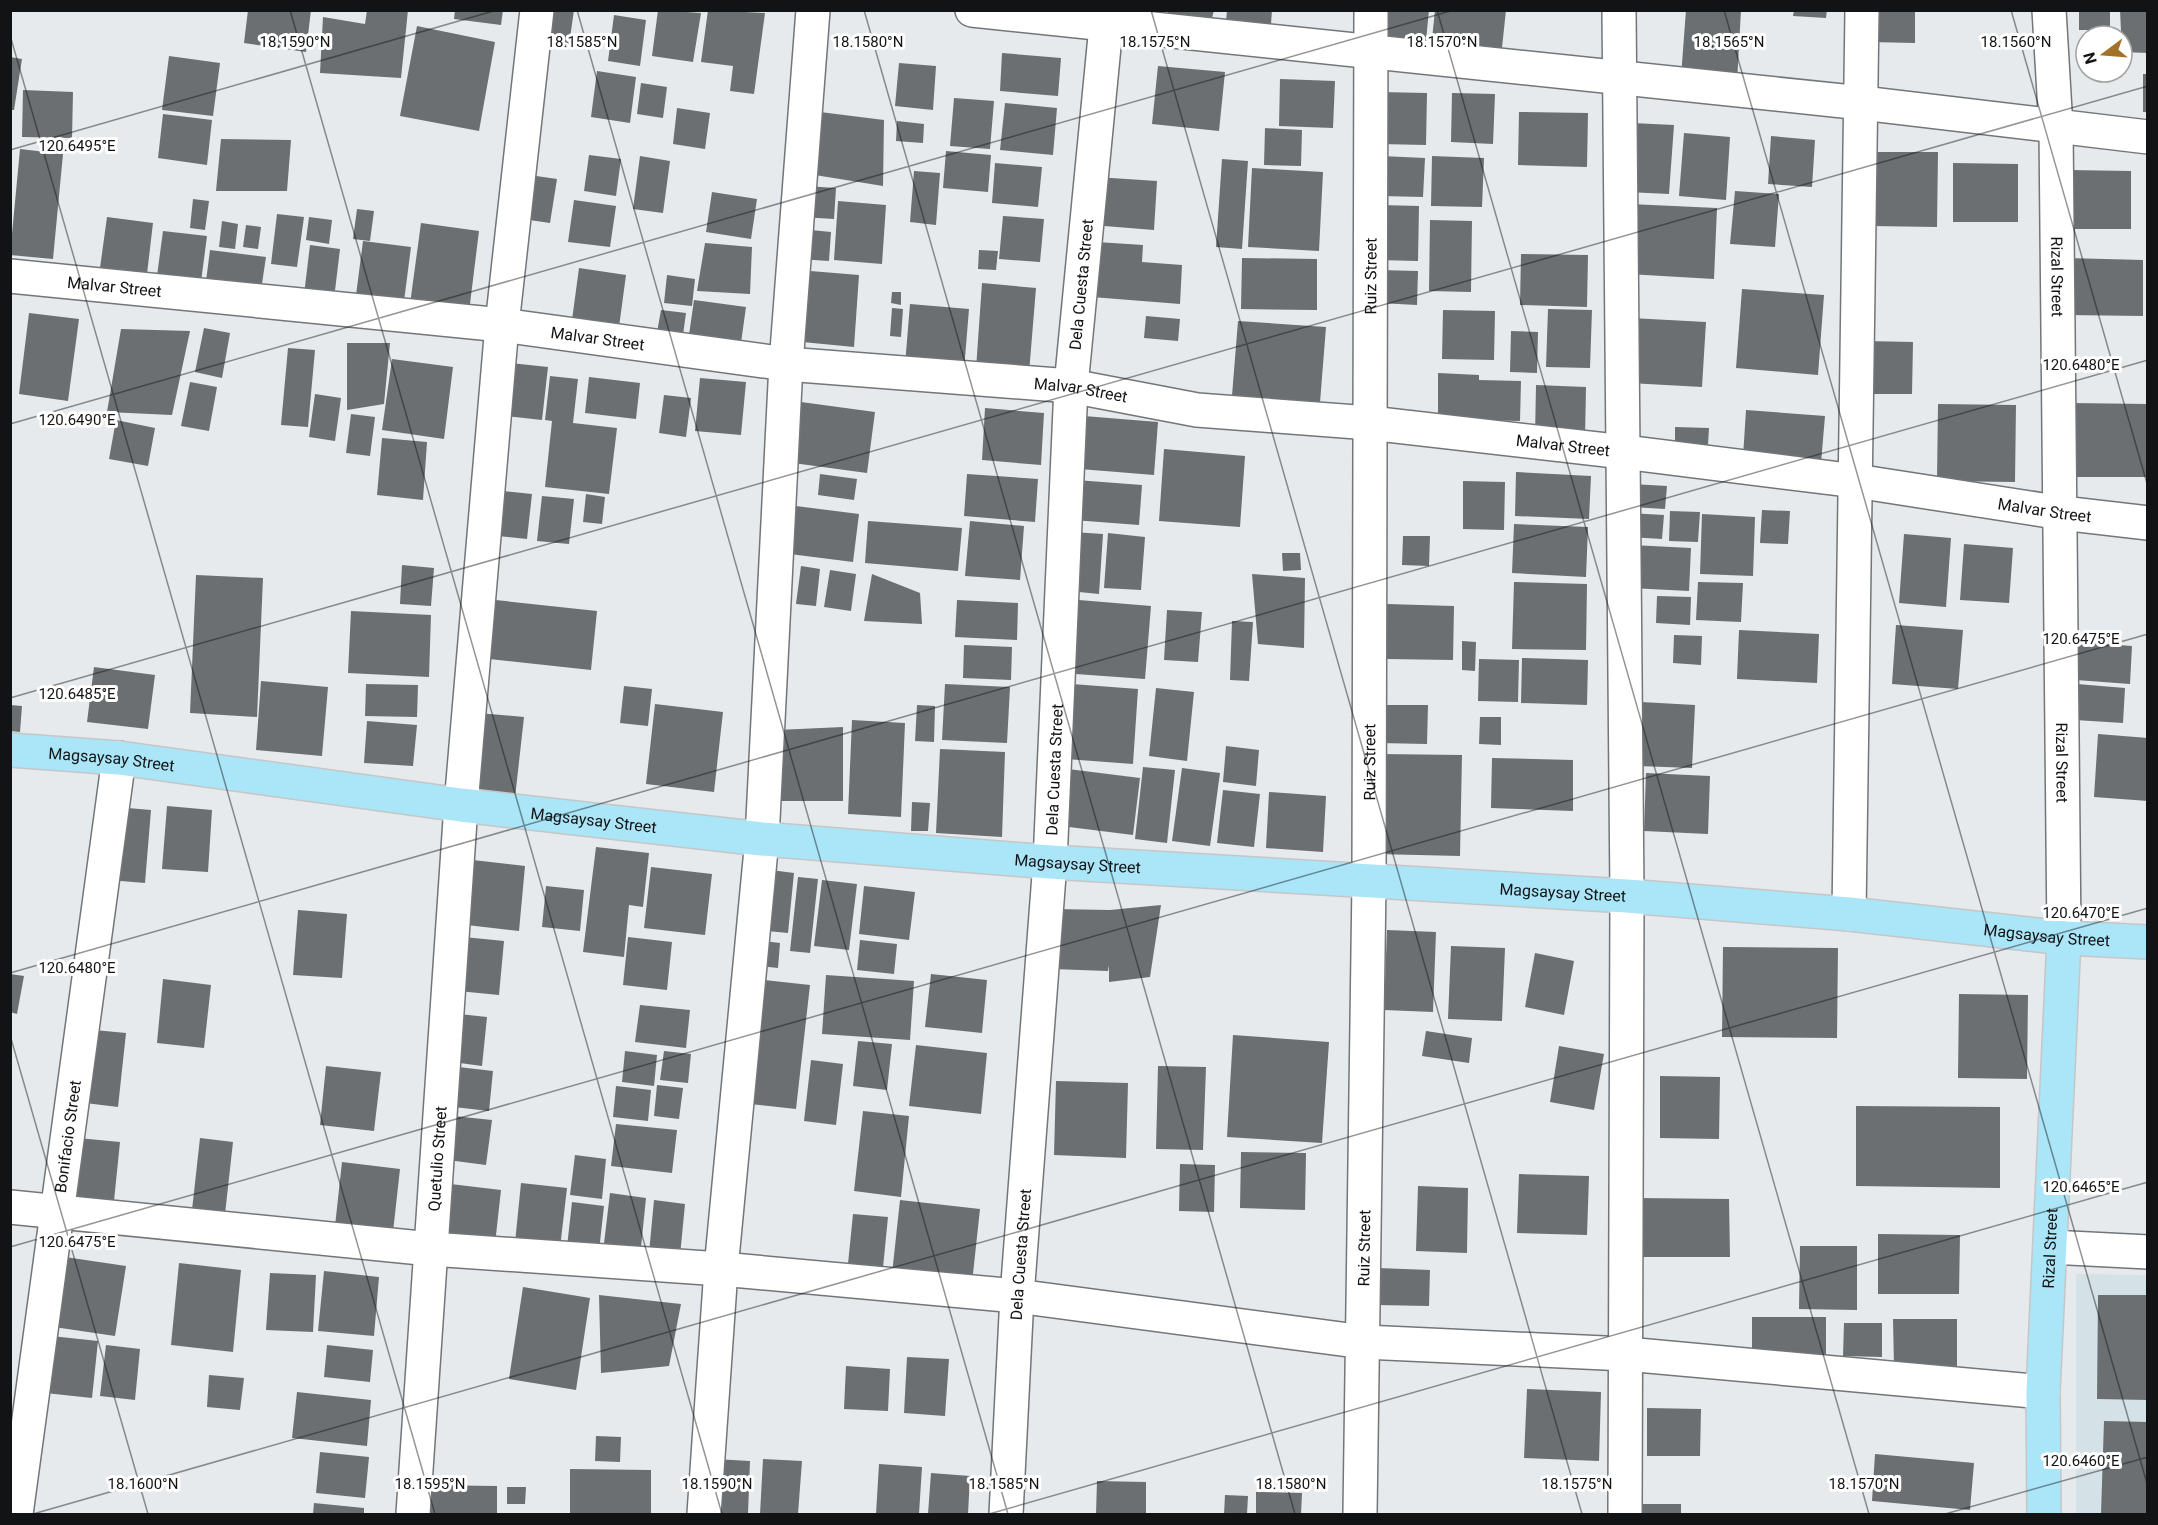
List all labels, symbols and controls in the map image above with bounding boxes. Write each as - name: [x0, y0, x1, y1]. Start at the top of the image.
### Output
- north arrow: [2074, 24, 2134, 84]
- text: 18.1590°N: [260, 33, 330, 51]
- text: 18.1585°N: [547, 33, 617, 51]
- text: 18.1580°N: [833, 33, 903, 51]
- text: 18.1575°N: [1120, 33, 1190, 51]
- text: 18.1570°N: [1407, 33, 1477, 51]
- text: 18.1565°N: [1694, 33, 1764, 51]
- text: 18.1560°N: [1981, 33, 2051, 51]
- text: N: [2079, 50, 2101, 66]
- text: 120.6495°E: [38, 137, 116, 155]
- street label: Dela Cuesta Street: [1065, 218, 1097, 351]
- street label: Rizal Street: [2048, 236, 2067, 317]
- street label: Ruiz Street: [1361, 238, 1380, 314]
- street label: Malvar Street: [67, 272, 162, 301]
- street label: Malvar Street: [550, 322, 646, 354]
- text: 120.6480°E: [2042, 356, 2120, 374]
- street label: Malvar Street: [1033, 374, 1129, 406]
- text: 120.6490°E: [38, 411, 116, 429]
- street label: Malvar Street: [1515, 430, 1611, 460]
- street label: Malvar Street: [1996, 494, 2093, 526]
- text: 120.6475°E: [2042, 630, 2120, 648]
- text: 120.6485°E: [38, 685, 116, 703]
- street label: Dela Cuesta Street: [1042, 703, 1066, 836]
- street label: Rizal Street: [2052, 722, 2072, 803]
- street label: Ruiz Street: [1360, 724, 1379, 800]
- street label: Magsaysay Street: [48, 743, 176, 775]
- street label: Magsaysay Street: [530, 803, 658, 837]
- street label: Magsaysay Street: [1014, 850, 1141, 877]
- street label: Magsaysay Street: [1499, 879, 1627, 905]
- text: 120.6470°E: [2042, 904, 2120, 922]
- street label: Magsaysay Street: [1983, 920, 2110, 950]
- text: 120.6480°E: [38, 959, 116, 977]
- street label: Bonifacio Street: [50, 1079, 85, 1194]
- street label: Quetulio Street: [424, 1106, 450, 1212]
- text: 120.6465°E: [2042, 1178, 2120, 1196]
- street label: Dela Cuesta Street: [1006, 1188, 1035, 1321]
- street label: Rizal Street: [2038, 1208, 2061, 1289]
- street label: Ruiz Street: [1354, 1210, 1374, 1287]
- text: 120.6475°E: [38, 1233, 116, 1251]
- text: 120.6460°E: [2042, 1452, 2120, 1470]
- text: 18.1600°N: [108, 1475, 178, 1493]
- text: 18.1595°N: [395, 1475, 465, 1493]
- text: 18.1590°N: [682, 1475, 752, 1493]
- text: 18.1585°N: [969, 1475, 1039, 1493]
- text: 18.1580°N: [1256, 1475, 1326, 1493]
- text: 18.1575°N: [1542, 1475, 1612, 1493]
- text: 18.1570°N: [1829, 1475, 1899, 1493]

